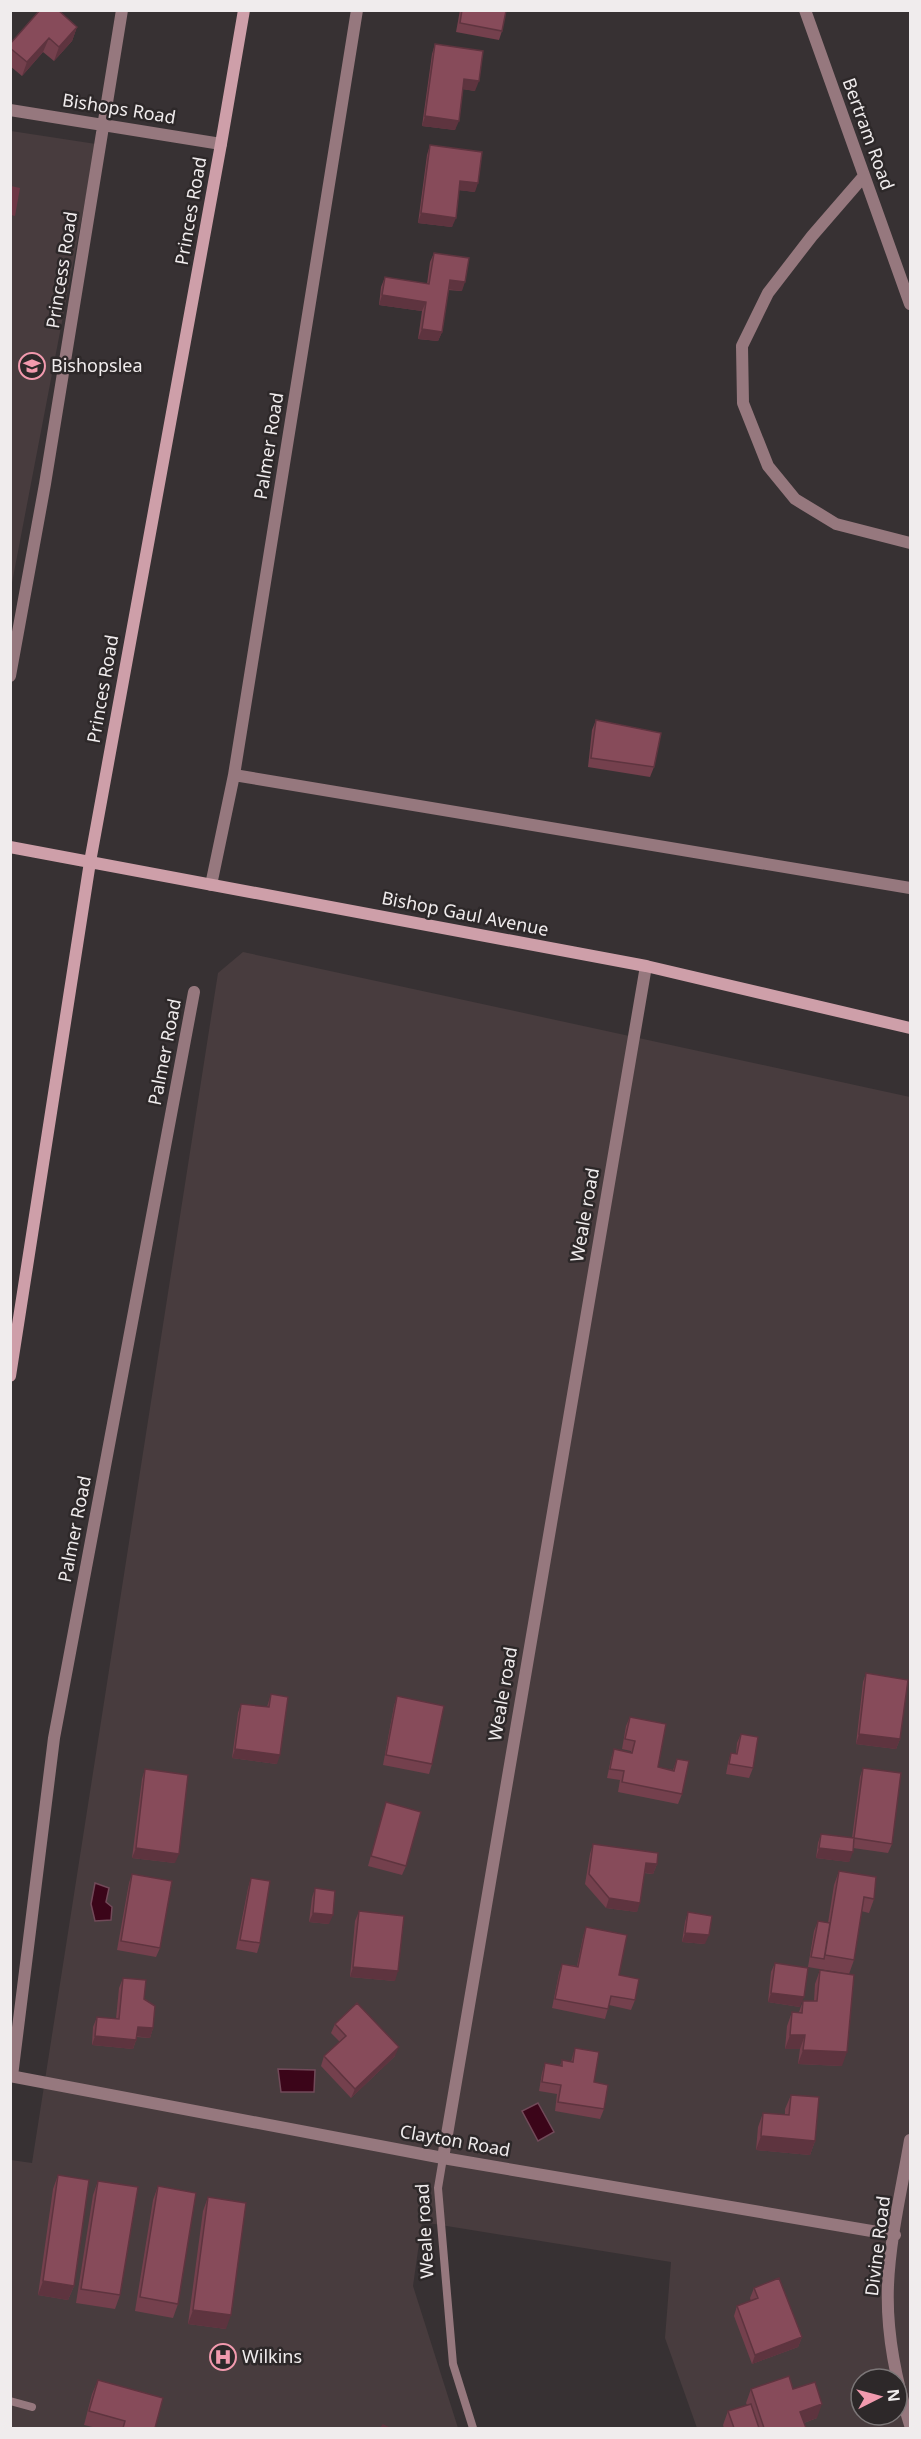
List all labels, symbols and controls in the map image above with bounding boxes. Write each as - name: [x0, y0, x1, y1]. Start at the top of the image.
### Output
- street label: Bertram Road: [838, 74, 900, 193]
- street label: Bishops Road: [61, 87, 178, 129]
- street label: Princes Road: [169, 155, 211, 267]
- street label: Princess Road: [40, 210, 82, 330]
- school or university icon: Bishopslea: [17, 351, 47, 381]
- place label: Bishopslea: [51, 353, 143, 377]
- street label: Palmer Road: [248, 391, 288, 501]
- street label: Princes Road: [81, 633, 123, 745]
- street label: Bishop Gaul Avenue: [380, 885, 551, 941]
- street label: Palmer Road: [142, 997, 186, 1107]
- street label: Weale road: [564, 1166, 604, 1264]
- street label: Palmer Road: [52, 1474, 96, 1584]
- street label: Weale road: [482, 1645, 522, 1743]
- street label: Clayton Road: [398, 2118, 512, 2162]
- street label: Weale road: [410, 2183, 438, 2279]
- street label: Divine Road: [859, 2194, 895, 2297]
- hospital icon: Wilkins: [208, 2342, 238, 2372]
- place label: Wilkins: [242, 2344, 302, 2368]
- north arrow: [849, 2367, 909, 2427]
- text: N: [882, 2388, 906, 2403]

